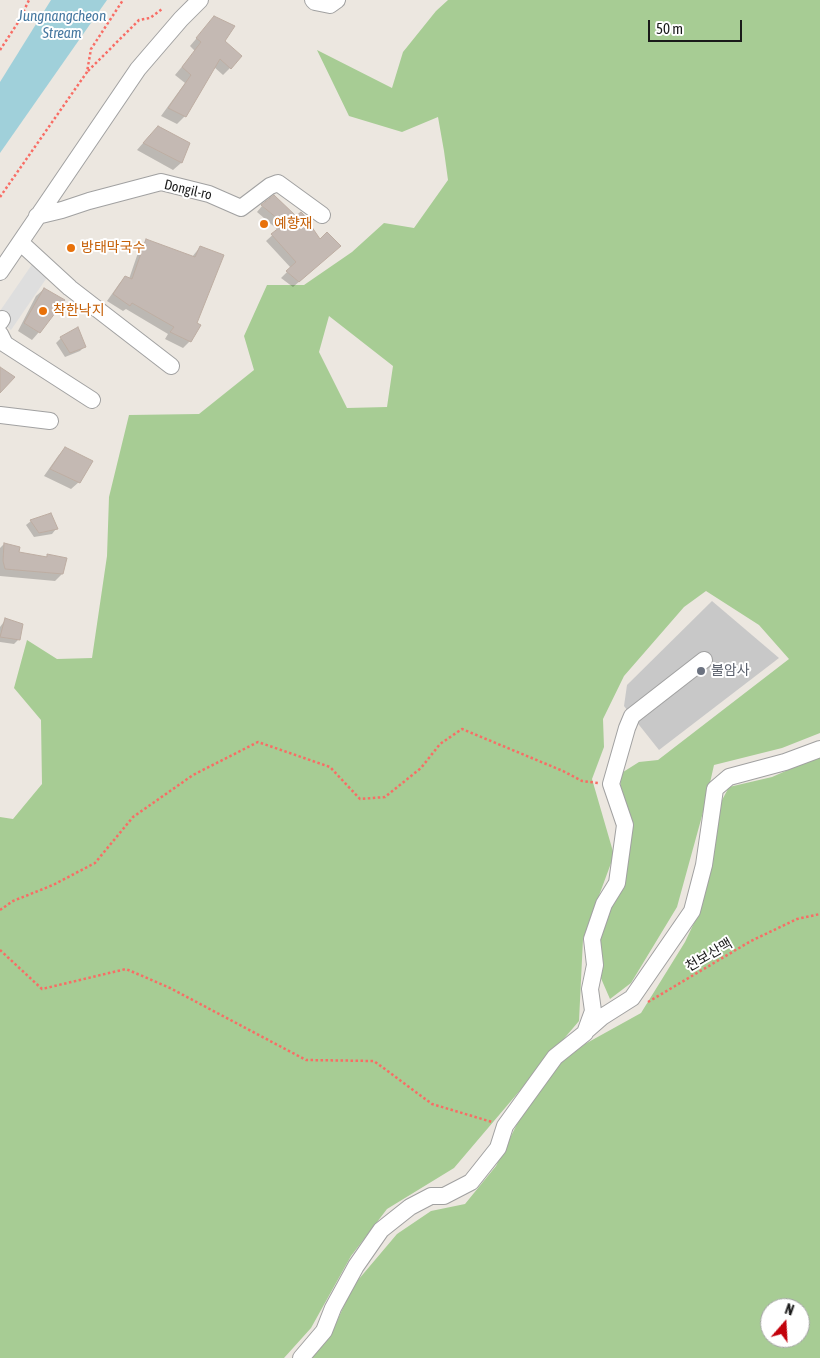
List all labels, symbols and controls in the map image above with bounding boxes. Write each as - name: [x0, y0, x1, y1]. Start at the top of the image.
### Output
- water label: Jungnangcheon Stream: [18, 7, 106, 42]
- scale bar: [650, 10, 744, 42]
- text: 50 m: [656, 20, 683, 37]
- street label: Dongil-ro: [163, 176, 213, 204]
- place label: 예향재: [274, 216, 313, 232]
- marker: 예향재: [258, 218, 270, 230]
- place label: 방태막국수: [81, 240, 145, 256]
- marker: 방태막국수: [65, 242, 77, 254]
- place label: 착한낙지: [53, 303, 105, 319]
- marker: 착한낙지: [37, 305, 49, 317]
- place label: 불암사: [711, 663, 750, 679]
- marker: 불암사: [695, 665, 707, 677]
- street label: 천보산맥: [682, 935, 736, 975]
- north arrow: [760, 1298, 810, 1348]
- text: N: [783, 1301, 796, 1319]

